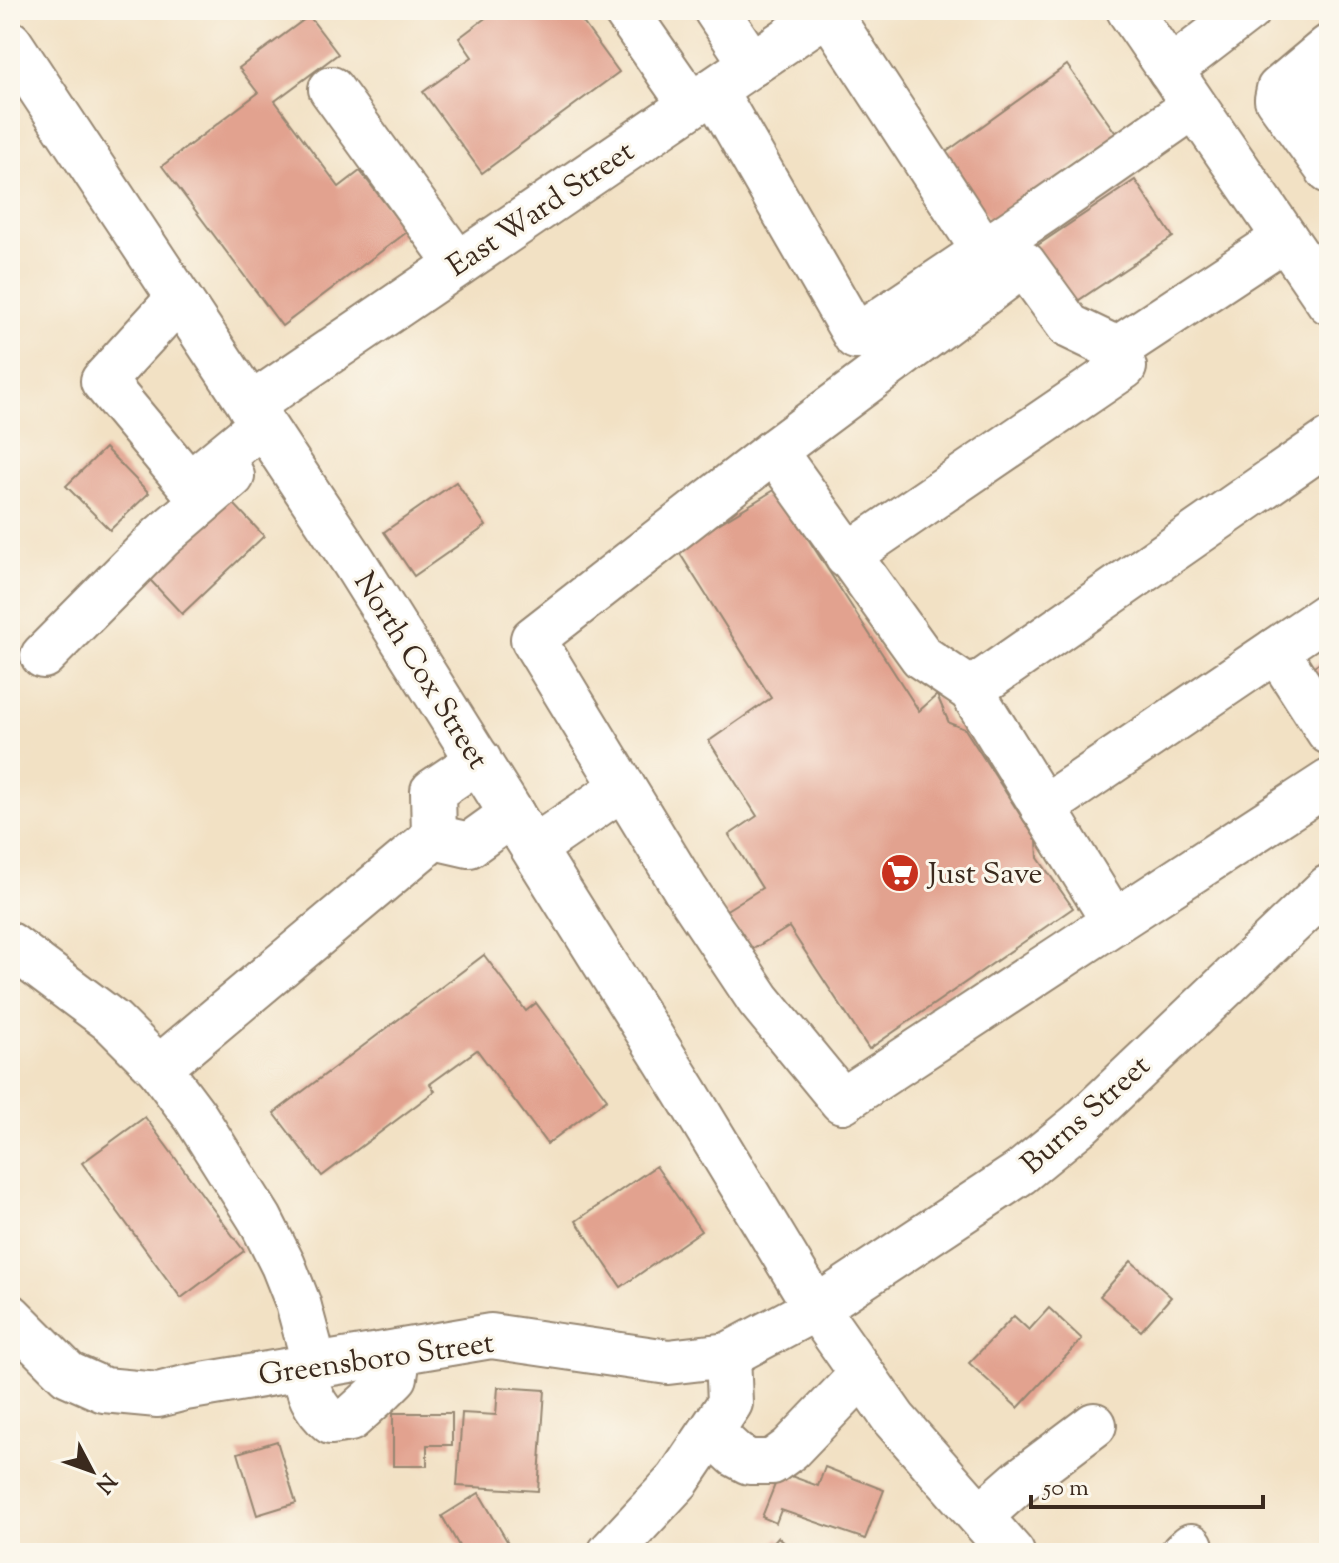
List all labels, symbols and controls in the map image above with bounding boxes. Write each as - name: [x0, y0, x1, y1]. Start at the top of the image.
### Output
- street label: East Ward Street: [439, 131, 644, 289]
- street label: North Cox Street: [342, 564, 498, 778]
- supermarket icon: Just Save: [879, 852, 921, 894]
- place label: Just Save: [926, 854, 1043, 897]
- street label: Burns Street: [1013, 1046, 1161, 1186]
- street label: Greensboro Street: [256, 1323, 497, 1398]
- north arrow: [52, 1431, 132, 1511]
- scale bar: [1031, 1459, 1263, 1509]
- text: N: [87, 1465, 123, 1500]
- text: 50 m: [1041, 1472, 1089, 1506]

